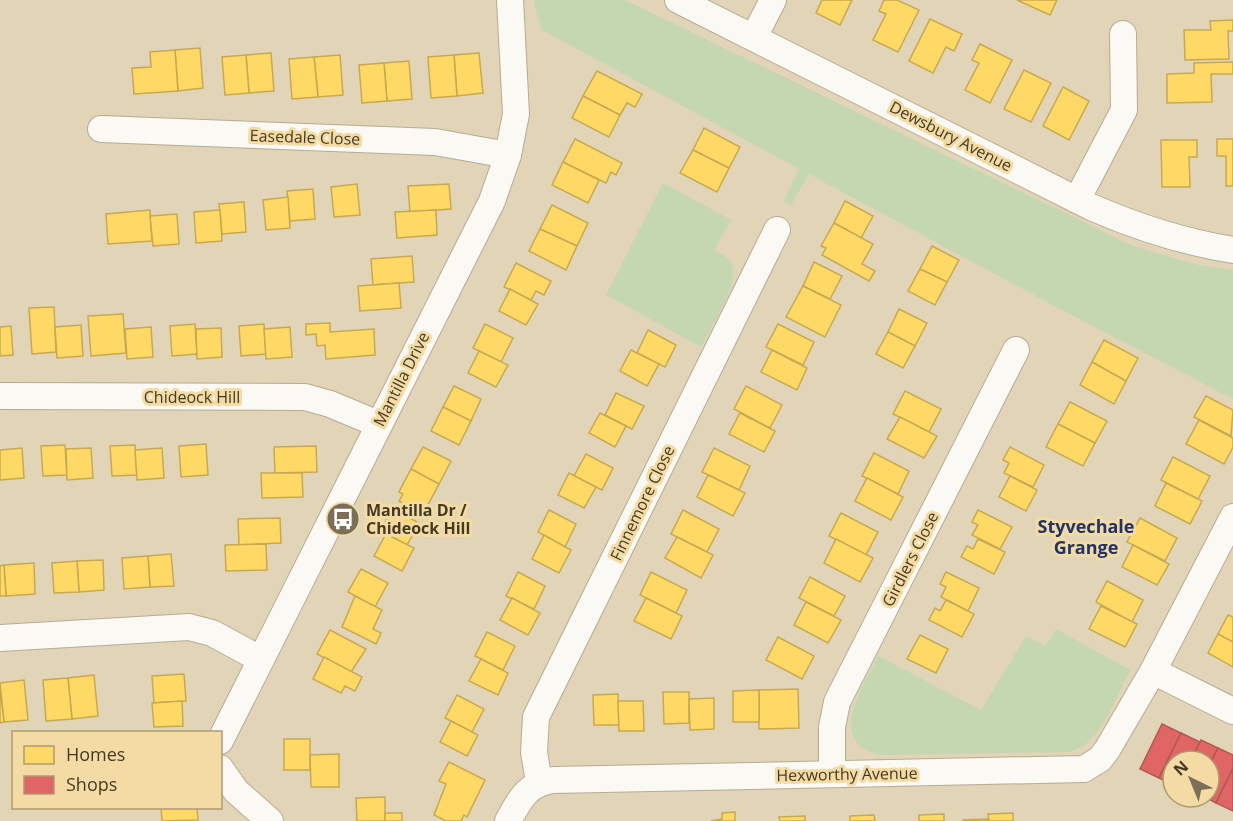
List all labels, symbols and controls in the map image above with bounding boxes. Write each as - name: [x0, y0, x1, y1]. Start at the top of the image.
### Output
- street label: Dewsbury Avenue: [886, 96, 1016, 176]
- street label: Easedale Close: [249, 124, 361, 150]
- street label: Mantilla Drive: [368, 328, 434, 430]
- street label: Chideock Hill: [144, 386, 240, 408]
- street label: Finnemore Close: [605, 442, 679, 564]
- place label: Mantilla Dr / Chideock Hill: [366, 499, 470, 539]
- bus stop icon: Mantilla Dr / Chideock Hill: [325, 501, 361, 537]
- street label: Girdlers Close: [877, 508, 943, 610]
- district label: Styvechale Grange: [1038, 514, 1134, 559]
- legend: [12, 731, 222, 809]
- text: Homes: [66, 742, 125, 766]
- north arrow: [1161, 749, 1221, 809]
- text: N: [1169, 756, 1193, 781]
- street label: Hexworthy Avenue: [776, 762, 918, 786]
- text: Shops: [66, 772, 117, 796]

